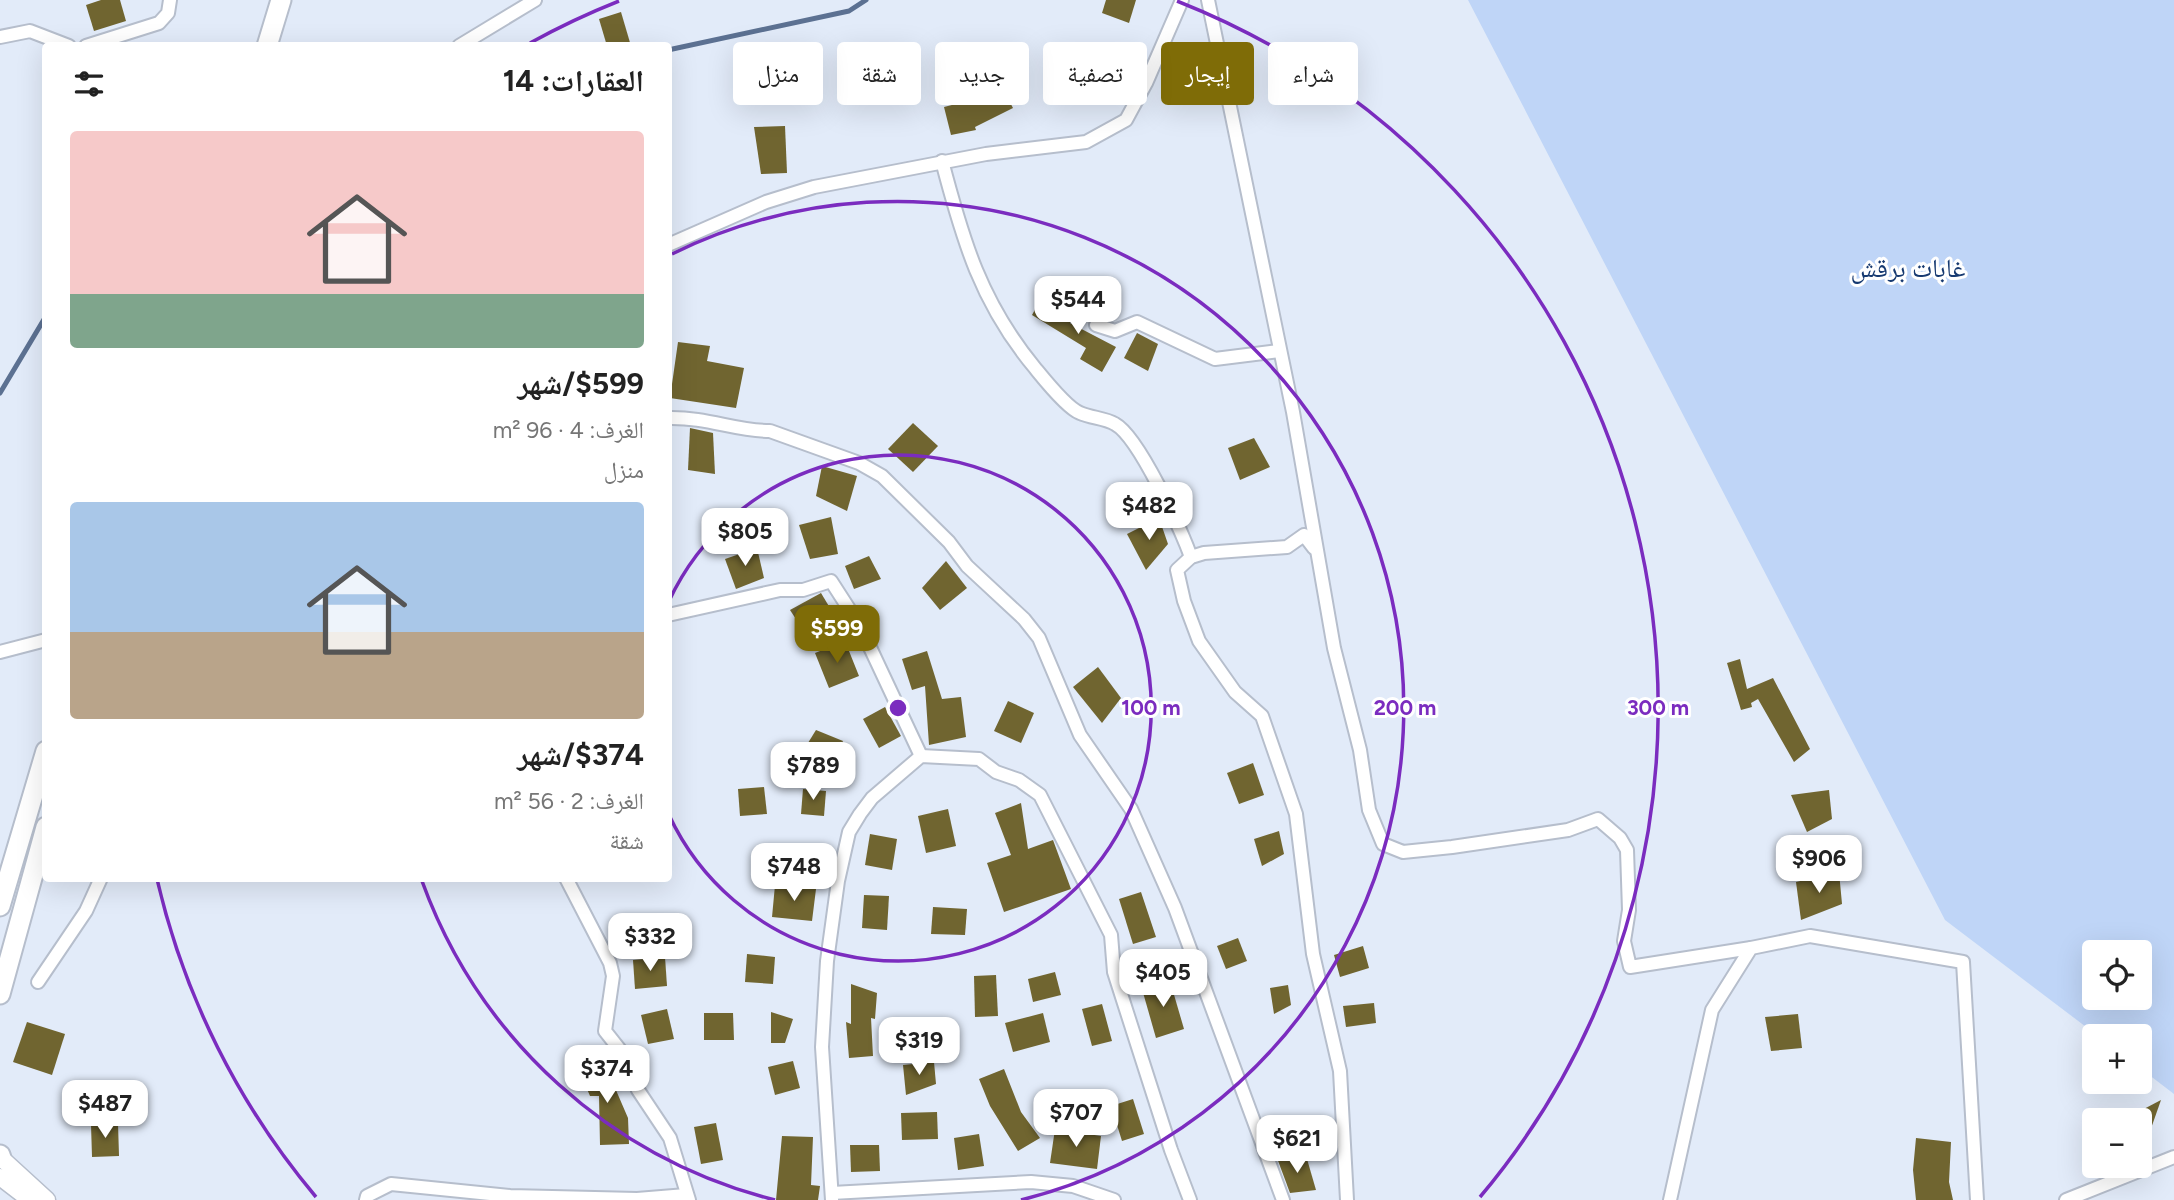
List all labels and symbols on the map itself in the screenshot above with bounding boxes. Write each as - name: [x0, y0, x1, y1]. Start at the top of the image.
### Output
- park label: غابات برقش: [1851, 252, 1965, 284]
- pin: $544: [1037, 276, 1119, 336]
- pin: $482: [1108, 482, 1190, 542]
- pin: $805: [704, 508, 786, 568]
- pin: $599: [796, 606, 878, 665]
- text: 100 m: [1121, 695, 1181, 720]
- text: 200 m: [1374, 695, 1436, 720]
- text: 300 m: [1627, 695, 1689, 720]
- centre of rings: [886, 696, 910, 720]
- pin: $789: [772, 742, 854, 802]
- pin: $906: [1778, 836, 1860, 895]
- pin: $748: [753, 844, 835, 903]
- pin: $332: [609, 914, 691, 973]
- pin: $405: [1122, 950, 1204, 1009]
- pin: $319: [878, 1018, 960, 1077]
- pin: $374: [566, 1046, 648, 1105]
- pin: $487: [64, 1080, 146, 1140]
- pin: $707: [1035, 1090, 1117, 1149]
- pin: $621: [1256, 1116, 1338, 1175]

